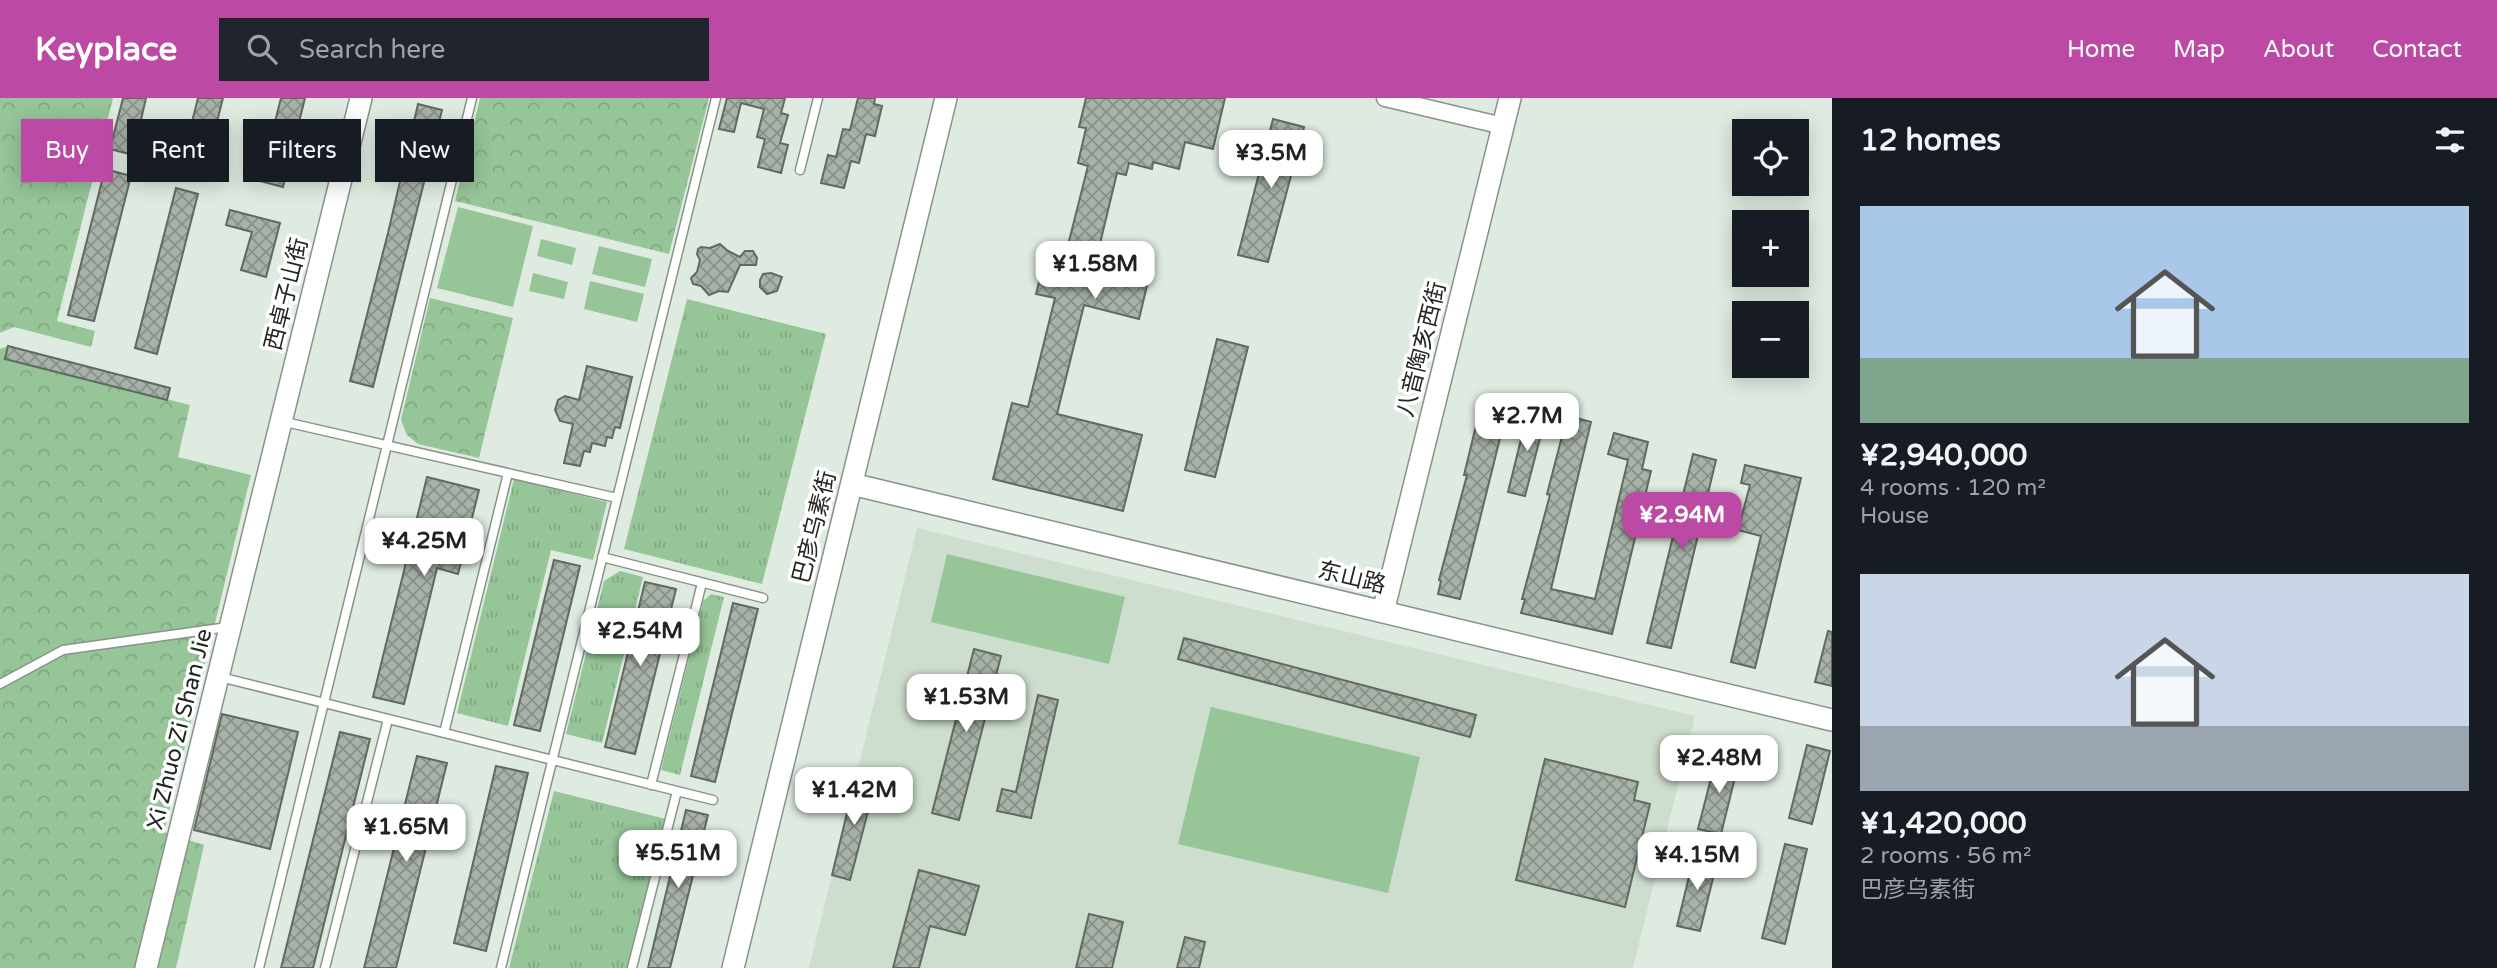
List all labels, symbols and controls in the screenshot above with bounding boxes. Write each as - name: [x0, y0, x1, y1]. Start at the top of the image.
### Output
- search box: [219, 18, 709, 81]
- text: Keyplace: [35, 30, 177, 69]
- icon: search: [243, 30, 281, 68]
- text: Search here: [299, 34, 445, 65]
- text: Home: [2067, 35, 2135, 64]
- text: Map: [2173, 35, 2225, 64]
- text: About: [2263, 35, 2334, 64]
- text: Contact: [2372, 35, 2462, 64]
- chip: Buy: [21, 119, 113, 182]
- chip: Rent: [127, 119, 229, 182]
- chip: Filters: [243, 119, 361, 182]
- chip: New: [375, 119, 474, 182]
- map controls: [1732, 119, 1809, 378]
- button: locate: [1732, 119, 1809, 196]
- icon: filters: [2431, 121, 2469, 159]
- text: 12 homes: [1860, 122, 2001, 159]
- pin: ¥3.5M: [1222, 130, 1320, 190]
- text: ¥3.5M: [1235, 139, 1307, 167]
- button: +: [1732, 210, 1809, 287]
- street label: 西卓子山街: [259, 235, 314, 353]
- pin: ¥1.58M: [1038, 242, 1152, 301]
- text: ¥1.58M: [1052, 250, 1138, 278]
- icon: home: [2102, 251, 2228, 377]
- street label: 八音陶亥西街: [1392, 279, 1452, 420]
- button: −: [1732, 301, 1809, 378]
- pin: ¥2.7M: [1478, 394, 1576, 453]
- text: ¥2.7M: [1491, 402, 1563, 430]
- text: ¥2,940,000: [1860, 437, 2027, 474]
- street label: 巴彦乌素街: [787, 468, 842, 586]
- text: 4 rooms · 120 m²: [1860, 474, 2046, 502]
- pin: ¥2.94M: [1625, 492, 1739, 552]
- text: ¥2.94M: [1639, 501, 1725, 529]
- text: House: [1860, 502, 1929, 530]
- pin: ¥4.25M: [367, 518, 481, 578]
- text: ¥4.25M: [381, 527, 467, 555]
- street label: 东山路: [1315, 556, 1389, 600]
- pin: ¥2.54M: [583, 608, 697, 668]
- text: ¥2.54M: [597, 617, 683, 645]
- icon: home: [2102, 619, 2228, 745]
- street label: Xi Zhuo Zi Shan Jie: [141, 626, 219, 833]
- pin: ¥1.53M: [909, 674, 1023, 734]
- text: ¥1.53M: [923, 683, 1009, 711]
- pin: ¥2.48M: [1662, 736, 1776, 795]
- text: ¥2.48M: [1676, 744, 1762, 772]
- pin: ¥1.42M: [797, 768, 911, 827]
- text: ¥1.42M: [811, 776, 897, 804]
- pin: ¥1.65M: [349, 804, 463, 864]
- text: ¥1,420,000: [1860, 805, 2027, 842]
- text: ¥1.65M: [363, 813, 449, 841]
- pin: ¥5.51M: [621, 830, 735, 890]
- pin: ¥4.15M: [1640, 832, 1754, 892]
- text: ¥5.51M: [635, 839, 721, 867]
- text: ¥4.15M: [1654, 841, 1740, 869]
- text: 2 rooms · 56 m²: [1860, 842, 2031, 870]
- text: 巴彦乌素街: [1860, 876, 1975, 904]

